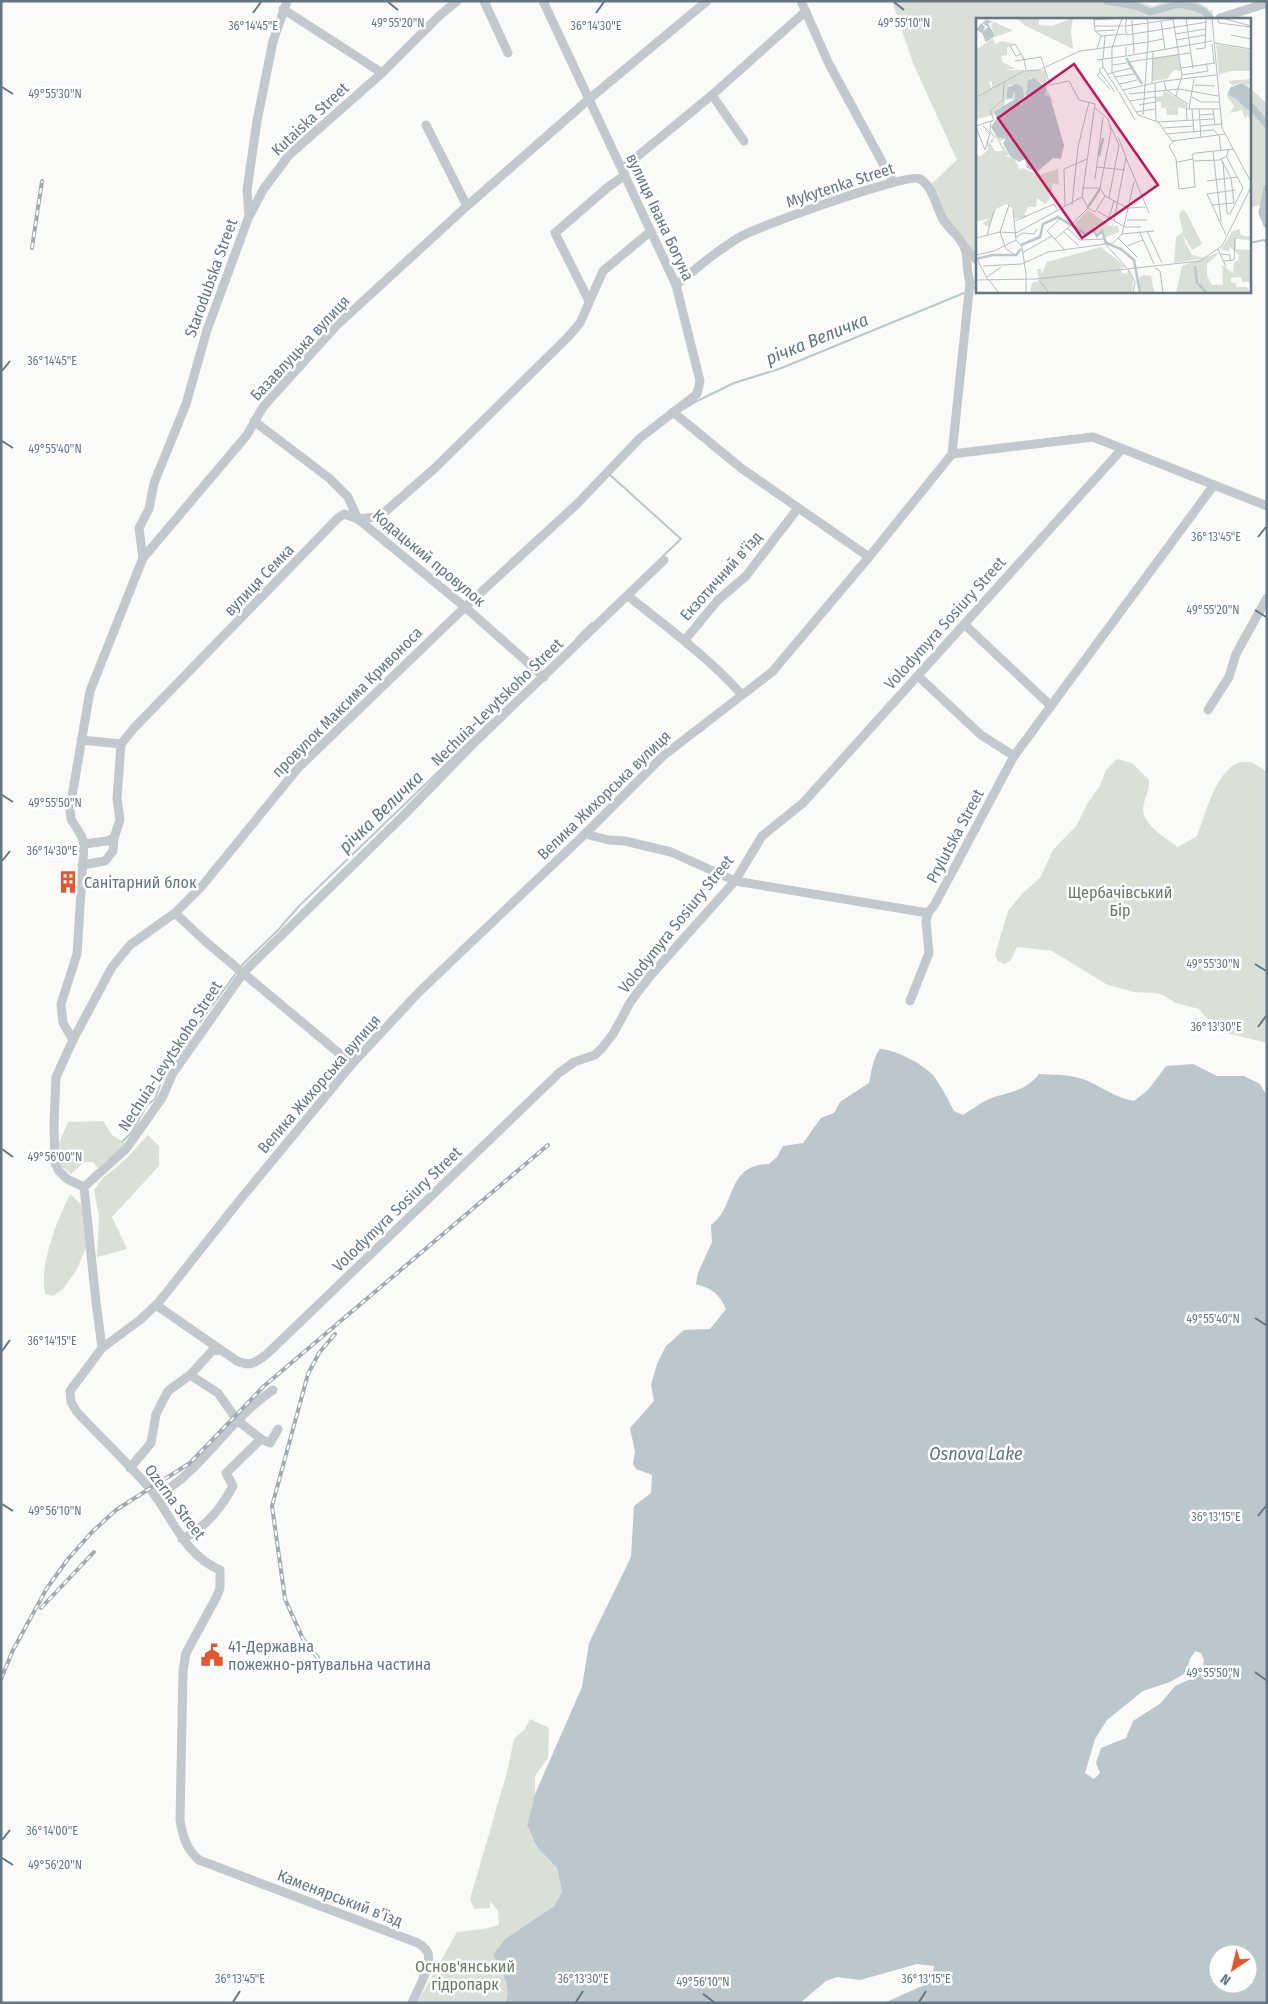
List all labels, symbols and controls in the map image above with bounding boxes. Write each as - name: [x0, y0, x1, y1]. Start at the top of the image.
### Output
- text: 49°55'20"N: [371, 16, 425, 30]
- text: 49°55'10"N: [878, 16, 930, 30]
- inset map: [976, 18, 1250, 292]
- text: 36°14'45"E: [228, 19, 278, 33]
- text: 36°14'30"E: [571, 19, 622, 33]
- street label: Kutaiska Street: [267, 78, 353, 160]
- text: 49°55'30"N: [28, 87, 82, 101]
- street label: вулиця Івана Богуна: [622, 150, 698, 284]
- street label: Mykytenka Street: [784, 158, 897, 211]
- street label: Starodubska Street: [181, 215, 242, 340]
- street label: Базавлуцька вулиця: [246, 291, 354, 405]
- water label: річка Величка: [763, 308, 871, 370]
- text: 36°14'45"E: [27, 354, 77, 368]
- text: 49°55'40"N: [28, 442, 82, 456]
- street label: Кодацький провулок: [369, 505, 490, 611]
- street label: Екзотичний в'їзд: [676, 528, 766, 624]
- text: 36°13'45"E: [1191, 530, 1241, 544]
- street label: вулиця Семка: [220, 540, 298, 620]
- street label: Volodymyra Sosiury Street: [880, 552, 1010, 693]
- text: 49°55'20"N: [1186, 603, 1240, 617]
- street label: провулок Максима Кривоноса: [268, 623, 426, 781]
- street label: Nechuia-Levytskoho Street: [427, 634, 567, 770]
- street label: Велика Жихорська вулиця: [534, 726, 674, 864]
- water label: річка Величка: [334, 766, 428, 858]
- street label: Prylutska Street: [922, 785, 988, 886]
- text: 49°55'50"N: [28, 796, 82, 810]
- text: 36°14'30"E: [27, 844, 78, 858]
- street label: Volodymyra Sosiury Street: [615, 851, 738, 997]
- building icon: Санітарний блок: [55, 869, 81, 895]
- place label: Санітарний блок: [84, 873, 197, 892]
- park label: Щербачівський Бір: [1068, 883, 1172, 920]
- text: 49°55'30"N: [1186, 957, 1240, 971]
- street label: Nechuia-Levytskoho Street: [114, 977, 226, 1135]
- street label: Велика Жихорська вулиця: [254, 1011, 384, 1157]
- text: 36°13'30"E: [1190, 1020, 1242, 1034]
- street label: Volodymyra Sosiury Street: [329, 1142, 466, 1276]
- text: 49°56'00"N: [28, 1150, 82, 1164]
- text: 49°55'40"N: [1186, 1312, 1240, 1326]
- text: 36°14'15"E: [27, 1334, 77, 1348]
- water label: Osnova Lake: [929, 1443, 1023, 1465]
- street label: Ozerna Street: [141, 1461, 210, 1544]
- text: 49°56'10"N: [28, 1504, 82, 1518]
- text: 36°13'15"E: [1191, 1510, 1241, 1524]
- place label: 41-Державна пожежно-рятувальна частина: [228, 1637, 431, 1674]
- public building icon: 41-Державна пожежно-рятувальна частина: [199, 1642, 225, 1668]
- text: 49°55'50"N: [1186, 1666, 1240, 1680]
- text: 36°14'00"E: [26, 1824, 78, 1838]
- text: 49°56'20"N: [28, 1858, 82, 1872]
- street label: Каменярський в’їзд: [275, 1865, 405, 1931]
- north arrow: [1208, 1944, 1258, 1994]
- park label: Основ'янський гідропарк: [415, 1957, 515, 1994]
- text: N: [1218, 1970, 1234, 1989]
- text: 36°13'45"E: [215, 1972, 265, 1986]
- text: 36°13'30"E: [557, 1972, 609, 1986]
- text: 36°13'15"E: [901, 1972, 951, 1986]
- text: 49°56'10"N: [676, 1975, 730, 1989]

